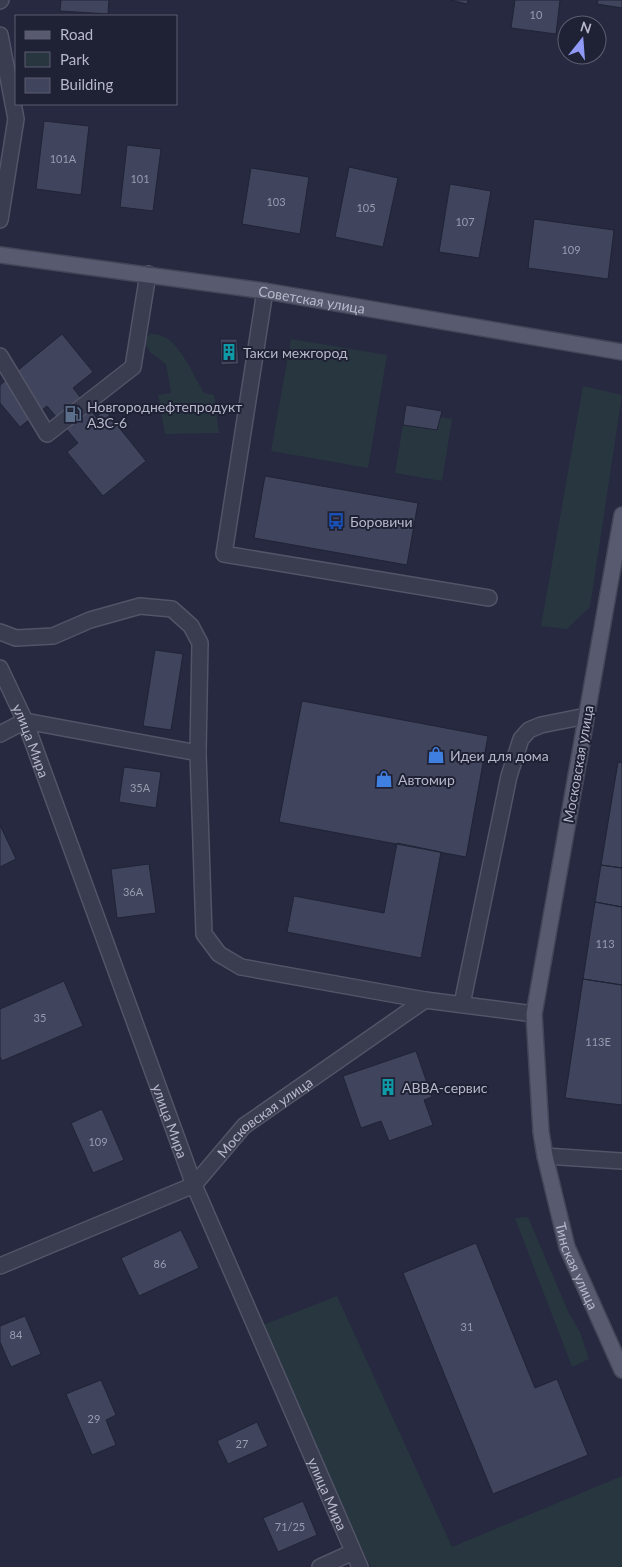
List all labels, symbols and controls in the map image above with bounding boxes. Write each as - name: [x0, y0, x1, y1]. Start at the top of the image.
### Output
- house number: 10: [530, 8, 543, 21]
- legend: [15, 15, 178, 105]
- north arrow: [557, 15, 607, 65]
- text: N: [578, 17, 594, 37]
- text: Road: [60, 25, 93, 43]
- text: Park: [60, 50, 90, 68]
- text: Building: [60, 75, 113, 93]
- house number: 101А: [50, 152, 77, 165]
- house number: 101: [130, 172, 150, 185]
- house number: 103: [266, 195, 286, 208]
- house number: 105: [356, 201, 376, 214]
- house number: 107: [455, 215, 475, 228]
- house number: 109: [561, 243, 581, 256]
- street label: Советская улица: [258, 282, 367, 316]
- building icon: Такси межгород: [219, 342, 239, 362]
- place label: Такси межгород: [243, 344, 348, 361]
- place label: Новгороднефтепродукт АЗС-6: [87, 398, 242, 431]
- fuel station icon: Новгороднефтепродукт АЗС-6: [63, 404, 83, 424]
- bus stop icon: Боровичи: [326, 511, 346, 531]
- place label: Боровичи: [350, 513, 413, 530]
- street label: улица Мира: [9, 701, 53, 780]
- street label: Московская улица: [559, 704, 597, 824]
- shop icon: Идеи для дома: [426, 745, 446, 765]
- place label: Идеи для дома: [450, 747, 549, 764]
- shop icon: Автомир: [374, 769, 394, 789]
- place label: Автомир: [398, 771, 455, 788]
- house number: 35А: [130, 781, 151, 794]
- house number: 36А: [123, 885, 144, 898]
- house number: 113: [595, 937, 615, 950]
- house number: 35: [34, 1011, 46, 1024]
- house number: 113Е: [585, 1035, 611, 1048]
- street label: Московская улица: [213, 1073, 315, 1161]
- building icon: АВВА-сервис: [378, 1077, 398, 1097]
- place label: АВВА-сервис: [402, 1079, 488, 1096]
- street label: улица Мира: [149, 1081, 192, 1160]
- house number: 109: [88, 1135, 108, 1148]
- street label: Тинская улица: [553, 1221, 602, 1312]
- house number: 86: [154, 1257, 166, 1270]
- house number: 31: [461, 1320, 473, 1333]
- house number: 84: [10, 1328, 23, 1341]
- house number: 29: [88, 1412, 100, 1425]
- house number: 27: [236, 1437, 248, 1450]
- street label: улица Мира: [305, 1455, 351, 1533]
- house number: 71/25: [275, 1520, 305, 1533]

